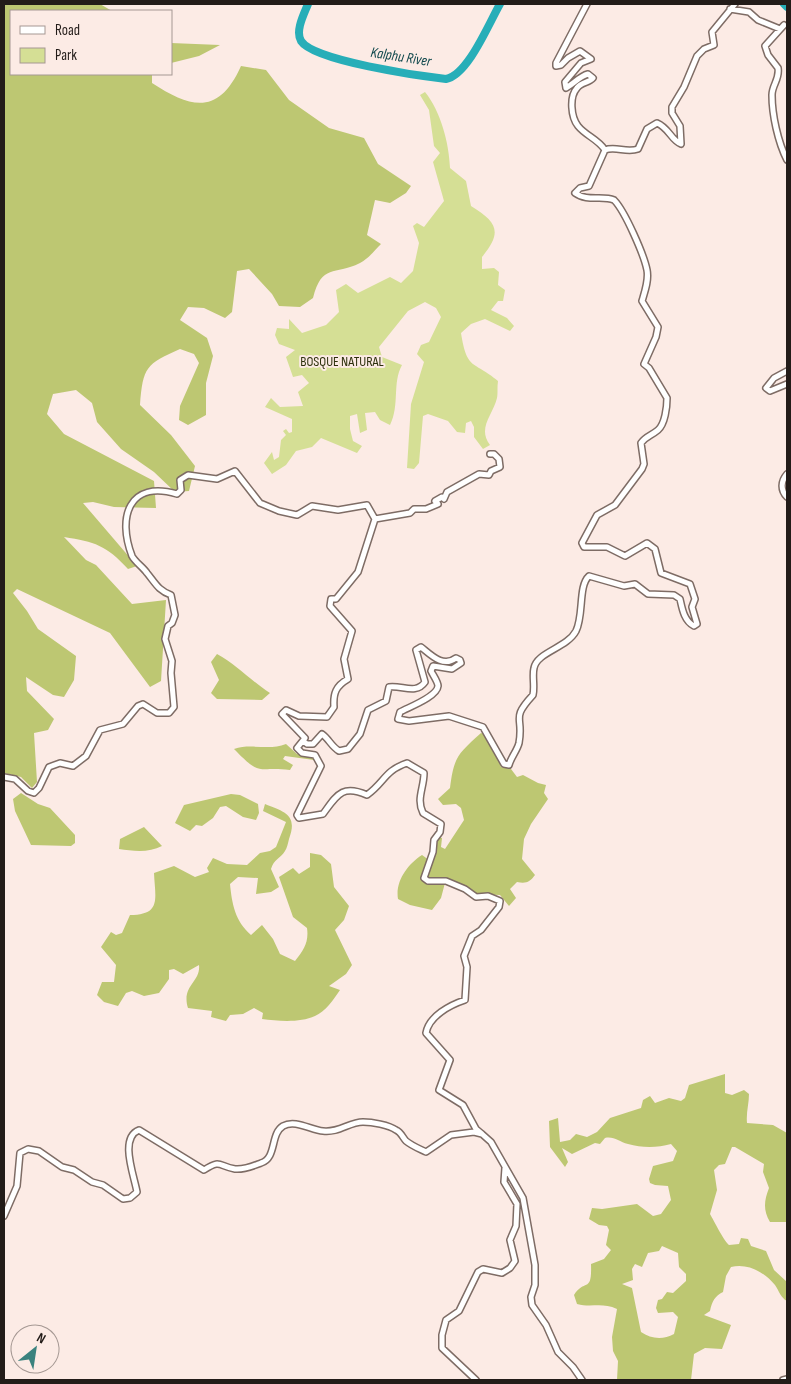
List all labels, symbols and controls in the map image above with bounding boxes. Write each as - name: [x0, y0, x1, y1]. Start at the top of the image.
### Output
- legend: [10, 10, 172, 75]
- text: Road: [55, 21, 80, 40]
- water label: Kalphu River: [369, 43, 433, 71]
- text: Park: [55, 46, 77, 65]
- park label: BOSQUE NATURAL: [300, 353, 384, 370]
- north arrow: [10, 1324, 60, 1374]
- text: N: [34, 1329, 49, 1347]

